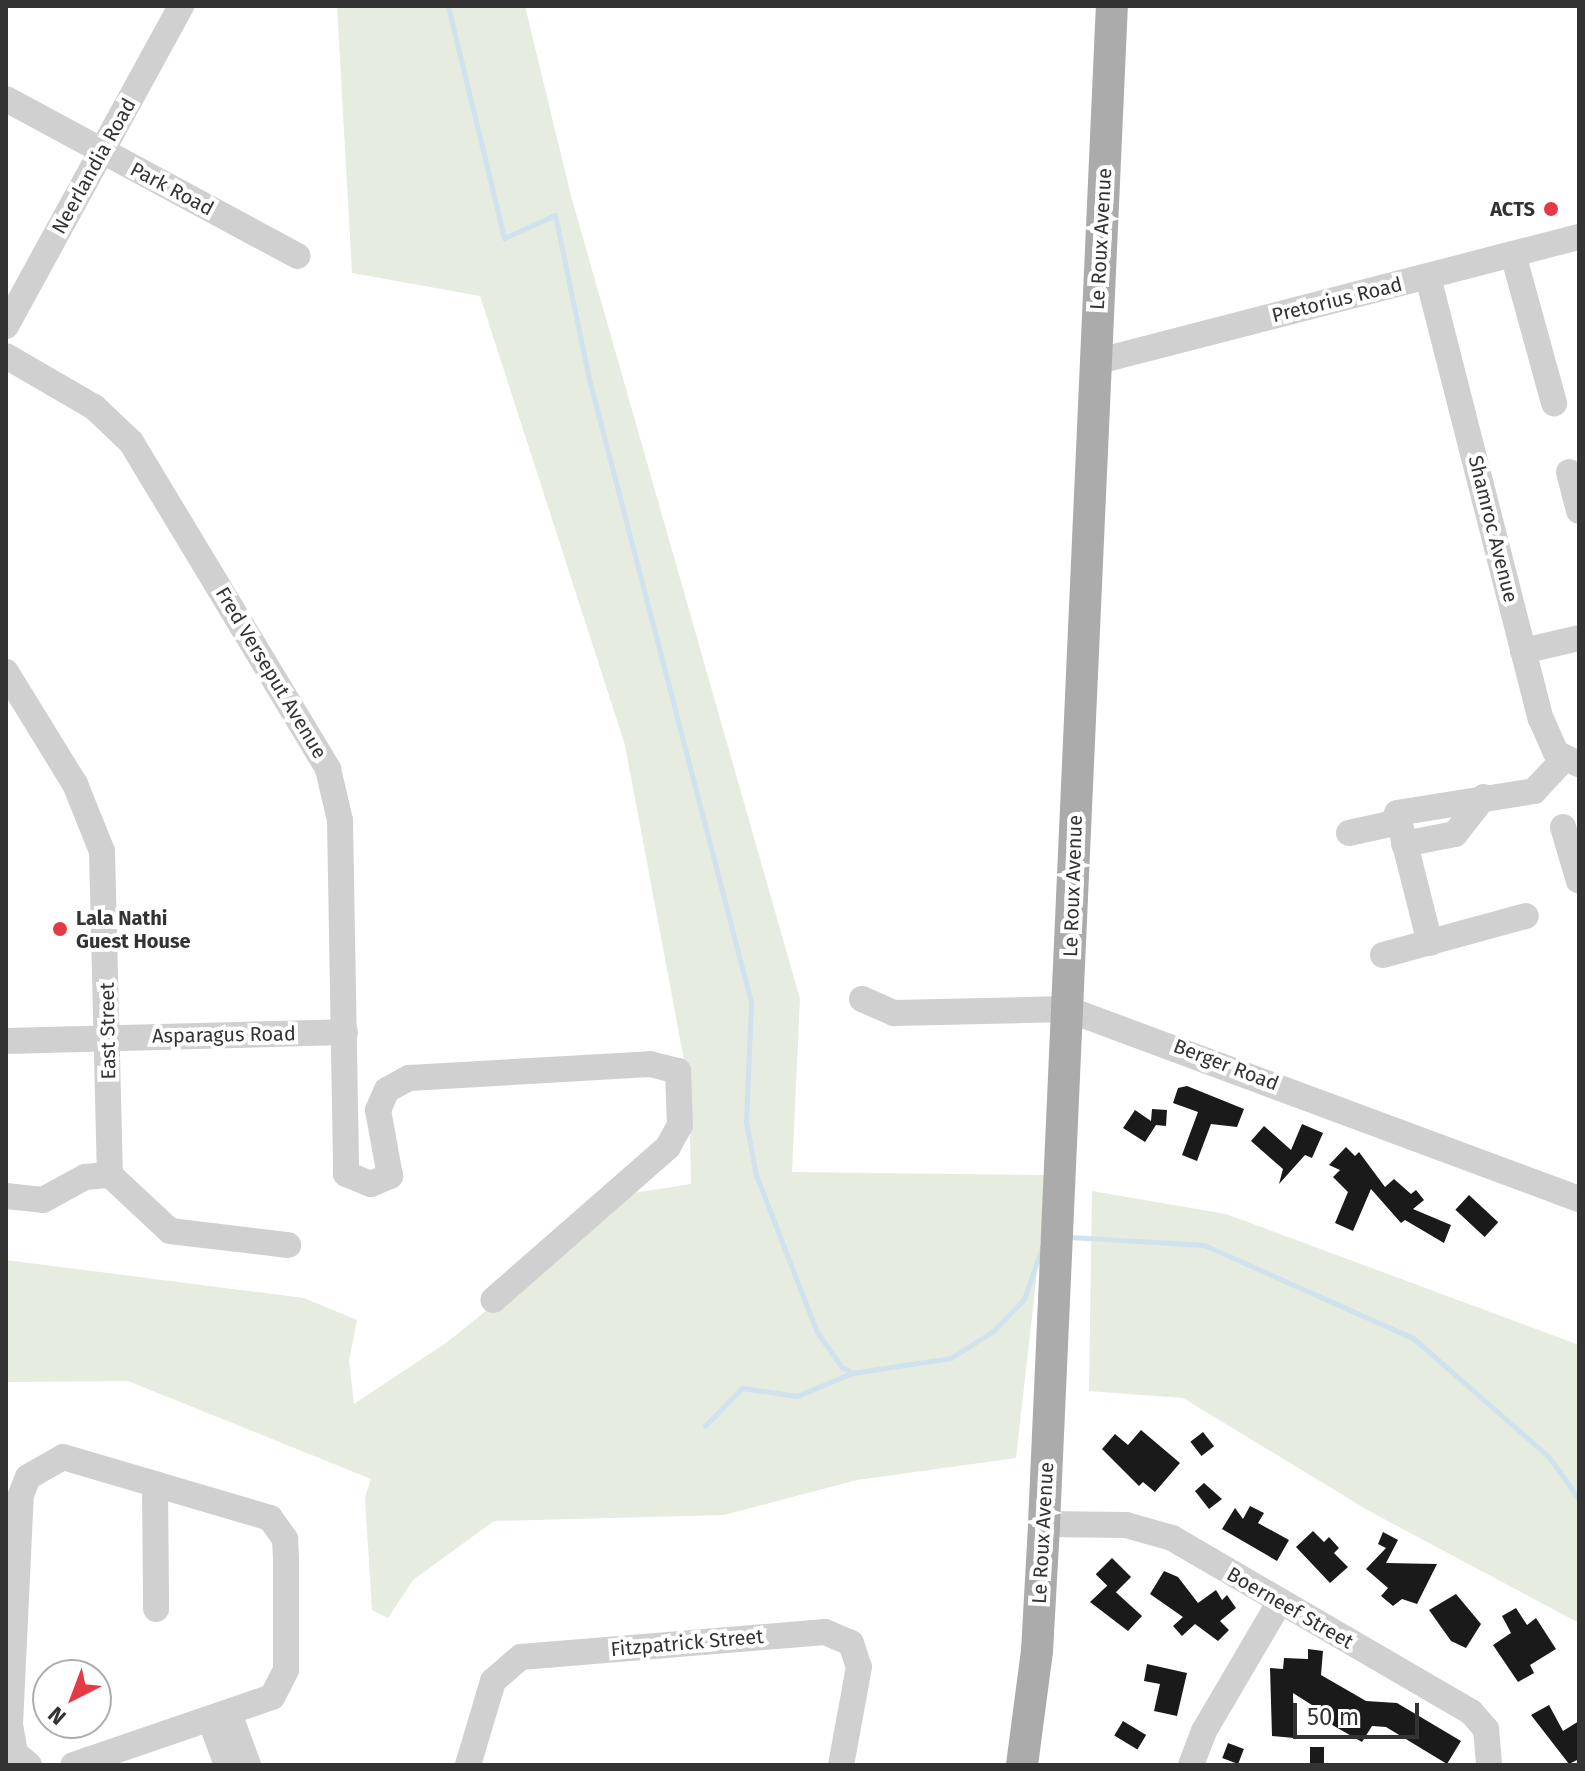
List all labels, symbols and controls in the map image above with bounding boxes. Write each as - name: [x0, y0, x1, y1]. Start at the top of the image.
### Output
- street label: Neerlandia Road: [47, 94, 141, 238]
- street label: Park Road: [126, 157, 218, 221]
- street label: Le Roux Avenue: [1085, 167, 1117, 311]
- place label: ACTS: [1490, 197, 1535, 221]
- marker: ACTS: [1542, 200, 1560, 218]
- street label: Pretorius Road: [1269, 272, 1405, 328]
- street label: Shamroc Avenue: [1463, 453, 1523, 605]
- street label: Fred Verseput Avenue: [210, 583, 332, 763]
- street label: Le Roux Avenue: [1059, 815, 1087, 957]
- place label: Lala Nathi Guest House: [76, 906, 191, 953]
- marker: Lala Nathi Guest House: [51, 920, 69, 938]
- street label: East Street: [95, 982, 121, 1080]
- street label: Asparagus Road: [152, 1022, 296, 1048]
- street label: Berger Road: [1170, 1034, 1282, 1096]
- street label: Le Roux Avenue: [1027, 1461, 1059, 1605]
- street label: Boerneef Street: [1222, 1562, 1358, 1654]
- street label: Fitzpatrick Street: [610, 1624, 764, 1662]
- north arrow: [32, 1659, 112, 1739]
- scale bar: [1297, 1687, 1423, 1737]
- text: N: [42, 1701, 71, 1731]
- text: 50 m: [1307, 1703, 1359, 1731]

